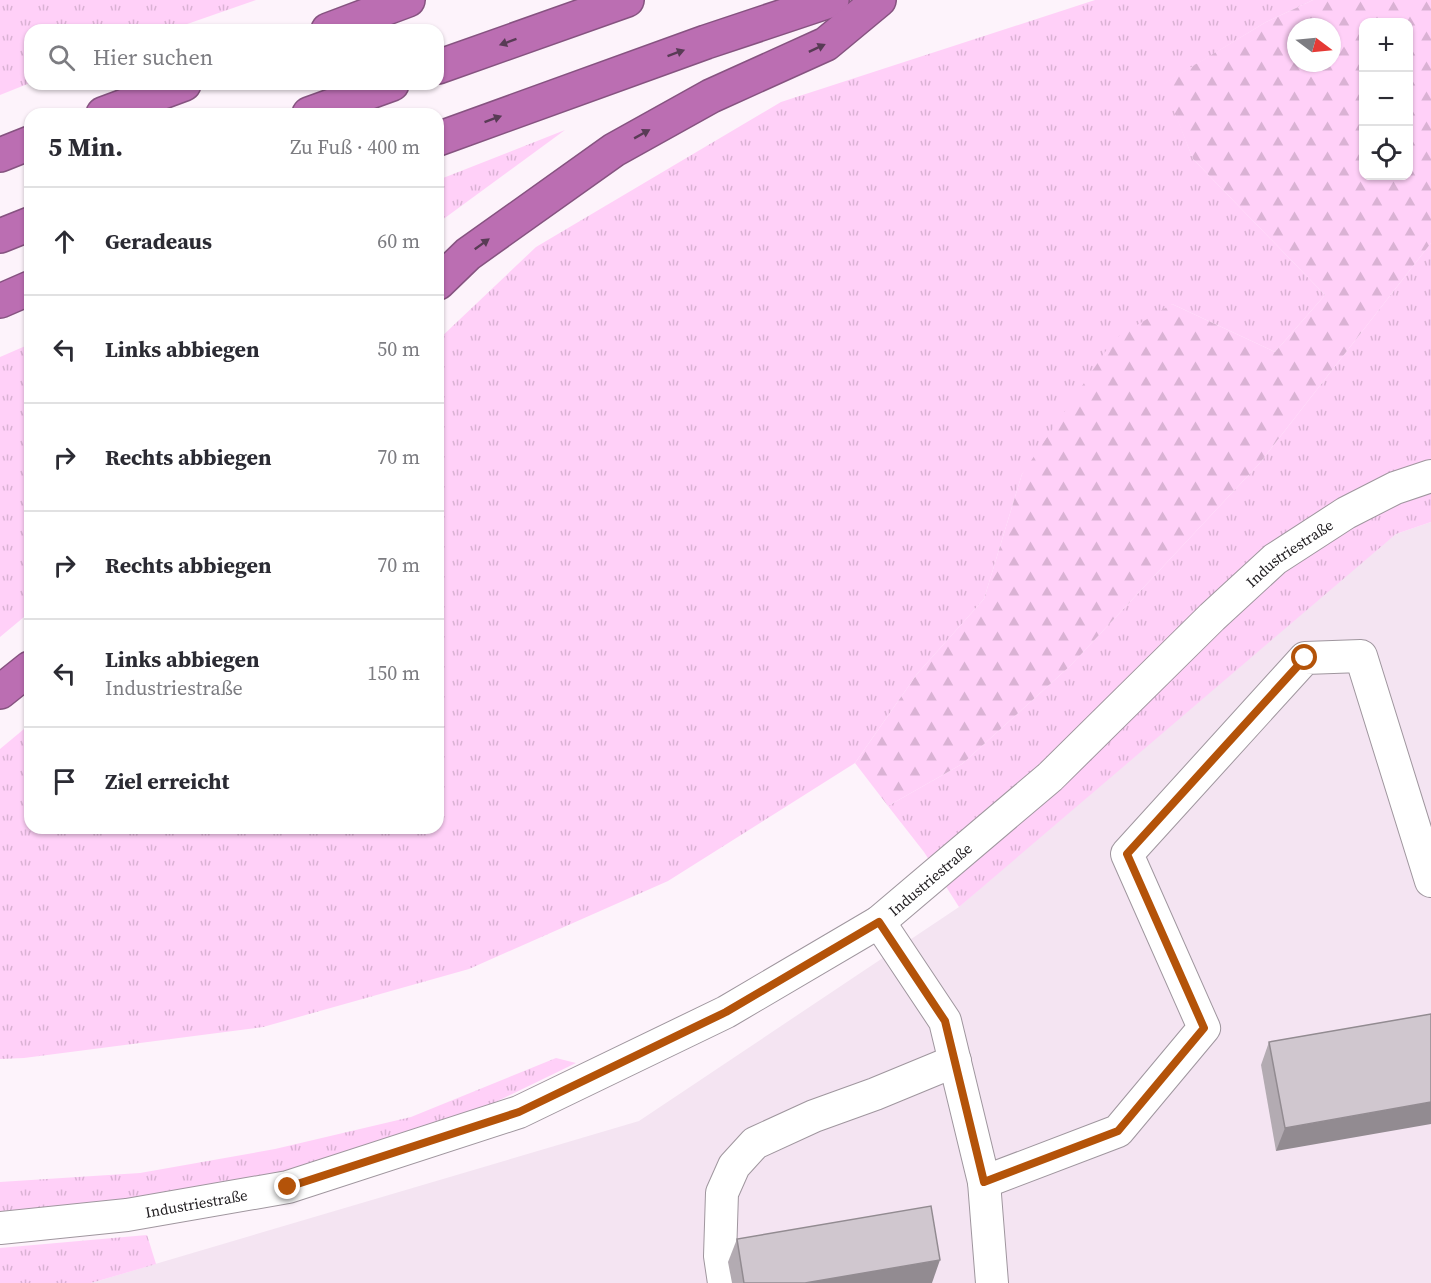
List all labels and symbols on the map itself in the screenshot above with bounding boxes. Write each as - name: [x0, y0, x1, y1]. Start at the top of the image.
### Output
- north arrow: [1287, 18, 1341, 72]
- one-way arrow: [499, 37, 517, 47]
- one-way arrow: [809, 44, 826, 53]
- one-way arrow: [667, 47, 685, 57]
- one-way arrow: [484, 114, 502, 124]
- one-way arrow: [634, 129, 651, 139]
- one-way arrow: [473, 238, 489, 250]
- street label: Industriestraße: [1241, 514, 1337, 592]
- route start: [1291, 644, 1317, 670]
- street label: Industriestraße: [884, 837, 976, 920]
- route end: [274, 1173, 300, 1199]
- street label: Industriestraße: [144, 1184, 249, 1222]

